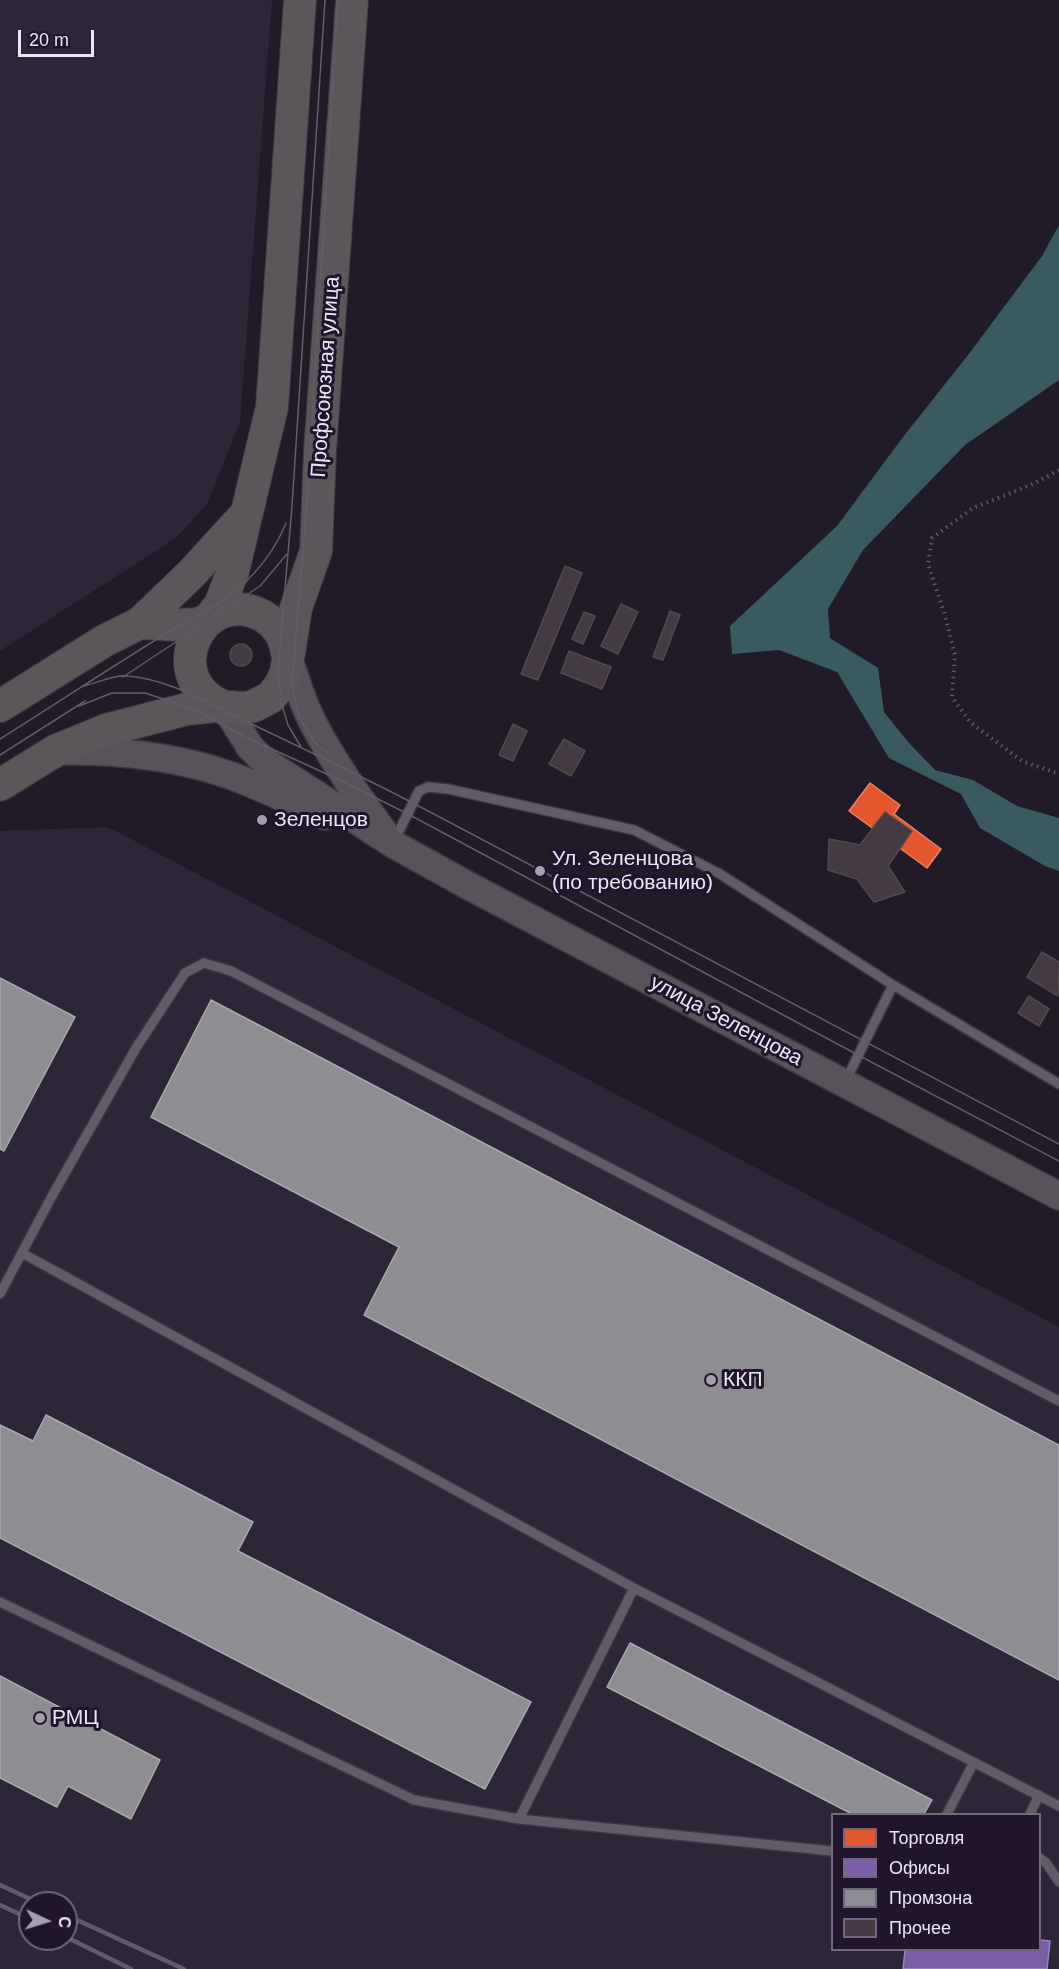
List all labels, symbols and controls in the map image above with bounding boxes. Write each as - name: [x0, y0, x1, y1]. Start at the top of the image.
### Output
- scale bar: [21, 18, 98, 56]
- text: 20 m: [29, 30, 69, 50]
- street label: Профсоюзная улица: [306, 275, 346, 479]
- place label: Зеленцов: [274, 807, 368, 833]
- marker: Зеленцов: [255, 813, 269, 827]
- place label: Ул. Зеленцова (по требованию): [552, 846, 713, 896]
- marker: Ул. Зеленцова (по требованию): [533, 864, 547, 878]
- street label: улица Зеленцова: [646, 970, 806, 1072]
- place label: ККП: [723, 1367, 763, 1393]
- marker: ККП: [704, 1373, 718, 1387]
- place label: РМЦ: [52, 1705, 99, 1731]
- marker: РМЦ: [33, 1711, 47, 1725]
- legend: [831, 1813, 1041, 1951]
- text: Торговля: [889, 1828, 964, 1848]
- text: Офисы: [889, 1858, 950, 1878]
- text: Промзона: [889, 1888, 972, 1908]
- north arrow: [18, 1891, 78, 1951]
- text: С: [56, 1916, 73, 1929]
- text: Прочее: [889, 1918, 951, 1938]

